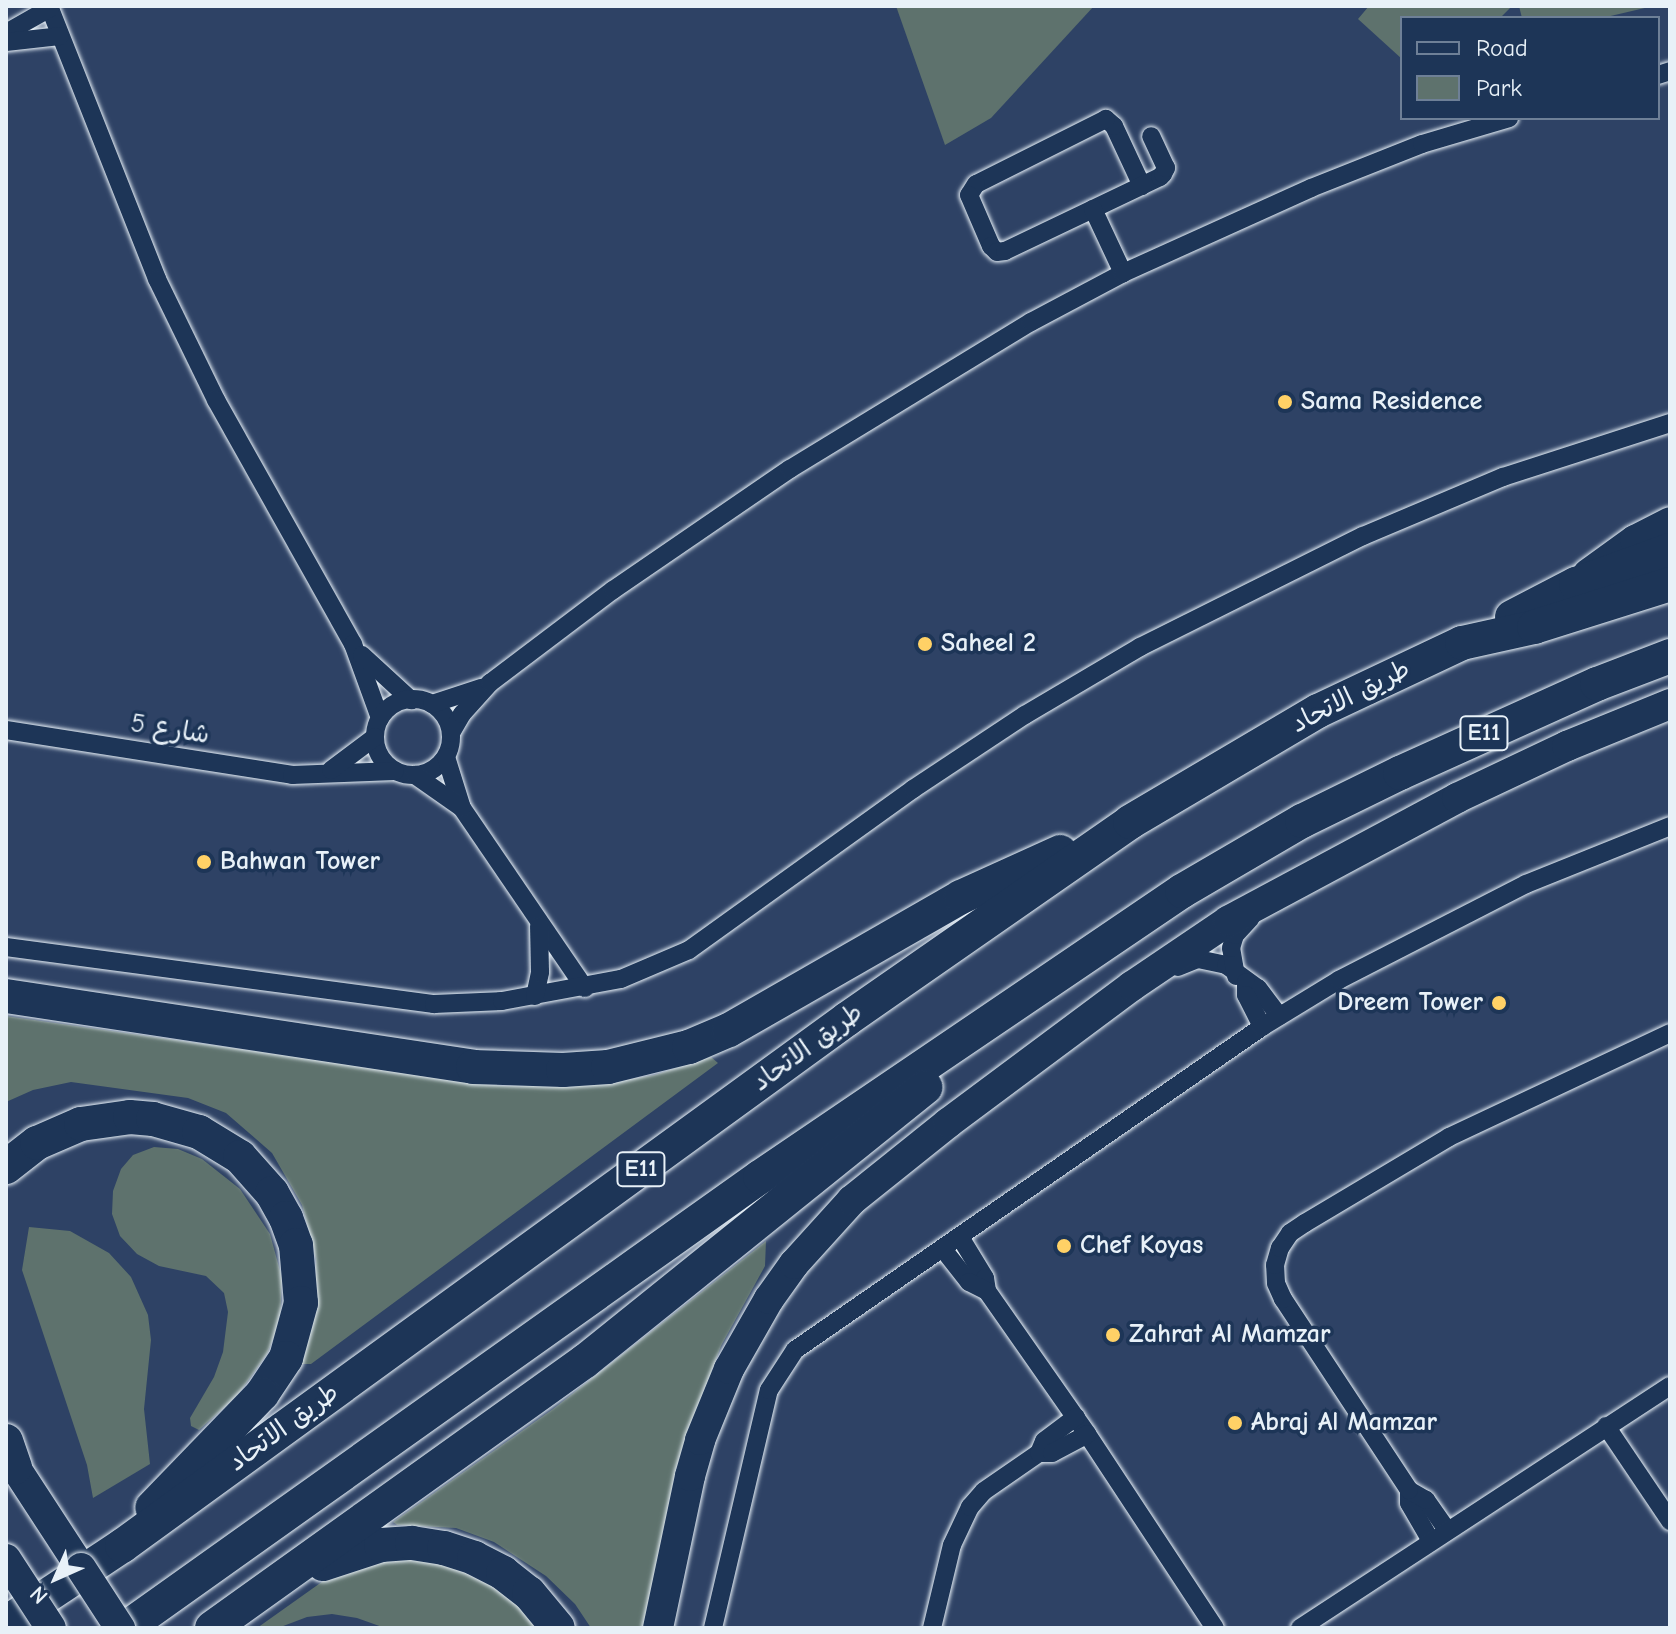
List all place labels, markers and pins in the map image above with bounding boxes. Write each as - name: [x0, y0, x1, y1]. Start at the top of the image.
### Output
- place label: Sama Residence: [1301, 386, 1482, 418]
- marker: Sama Residence: [1276, 393, 1294, 411]
- place label: Saheel 2: [941, 628, 1036, 660]
- marker: Saheel 2: [916, 635, 934, 653]
- place label: Bahwan Tower: [220, 846, 380, 878]
- marker: Bahwan Tower: [195, 853, 213, 871]
- place label: Dreem Tower: [1337, 987, 1483, 1019]
- marker: Dreem Tower: [1490, 994, 1508, 1012]
- place label: Chef Koyas: [1080, 1230, 1203, 1262]
- marker: Chef Koyas: [1055, 1237, 1073, 1255]
- place label: Zahrat Al Mamzar: [1129, 1319, 1331, 1351]
- marker: Zahrat Al Mamzar: [1104, 1326, 1122, 1344]
- place label: Abraj Al Mamzar: [1251, 1407, 1437, 1439]
- marker: Abraj Al Mamzar: [1226, 1414, 1244, 1432]

